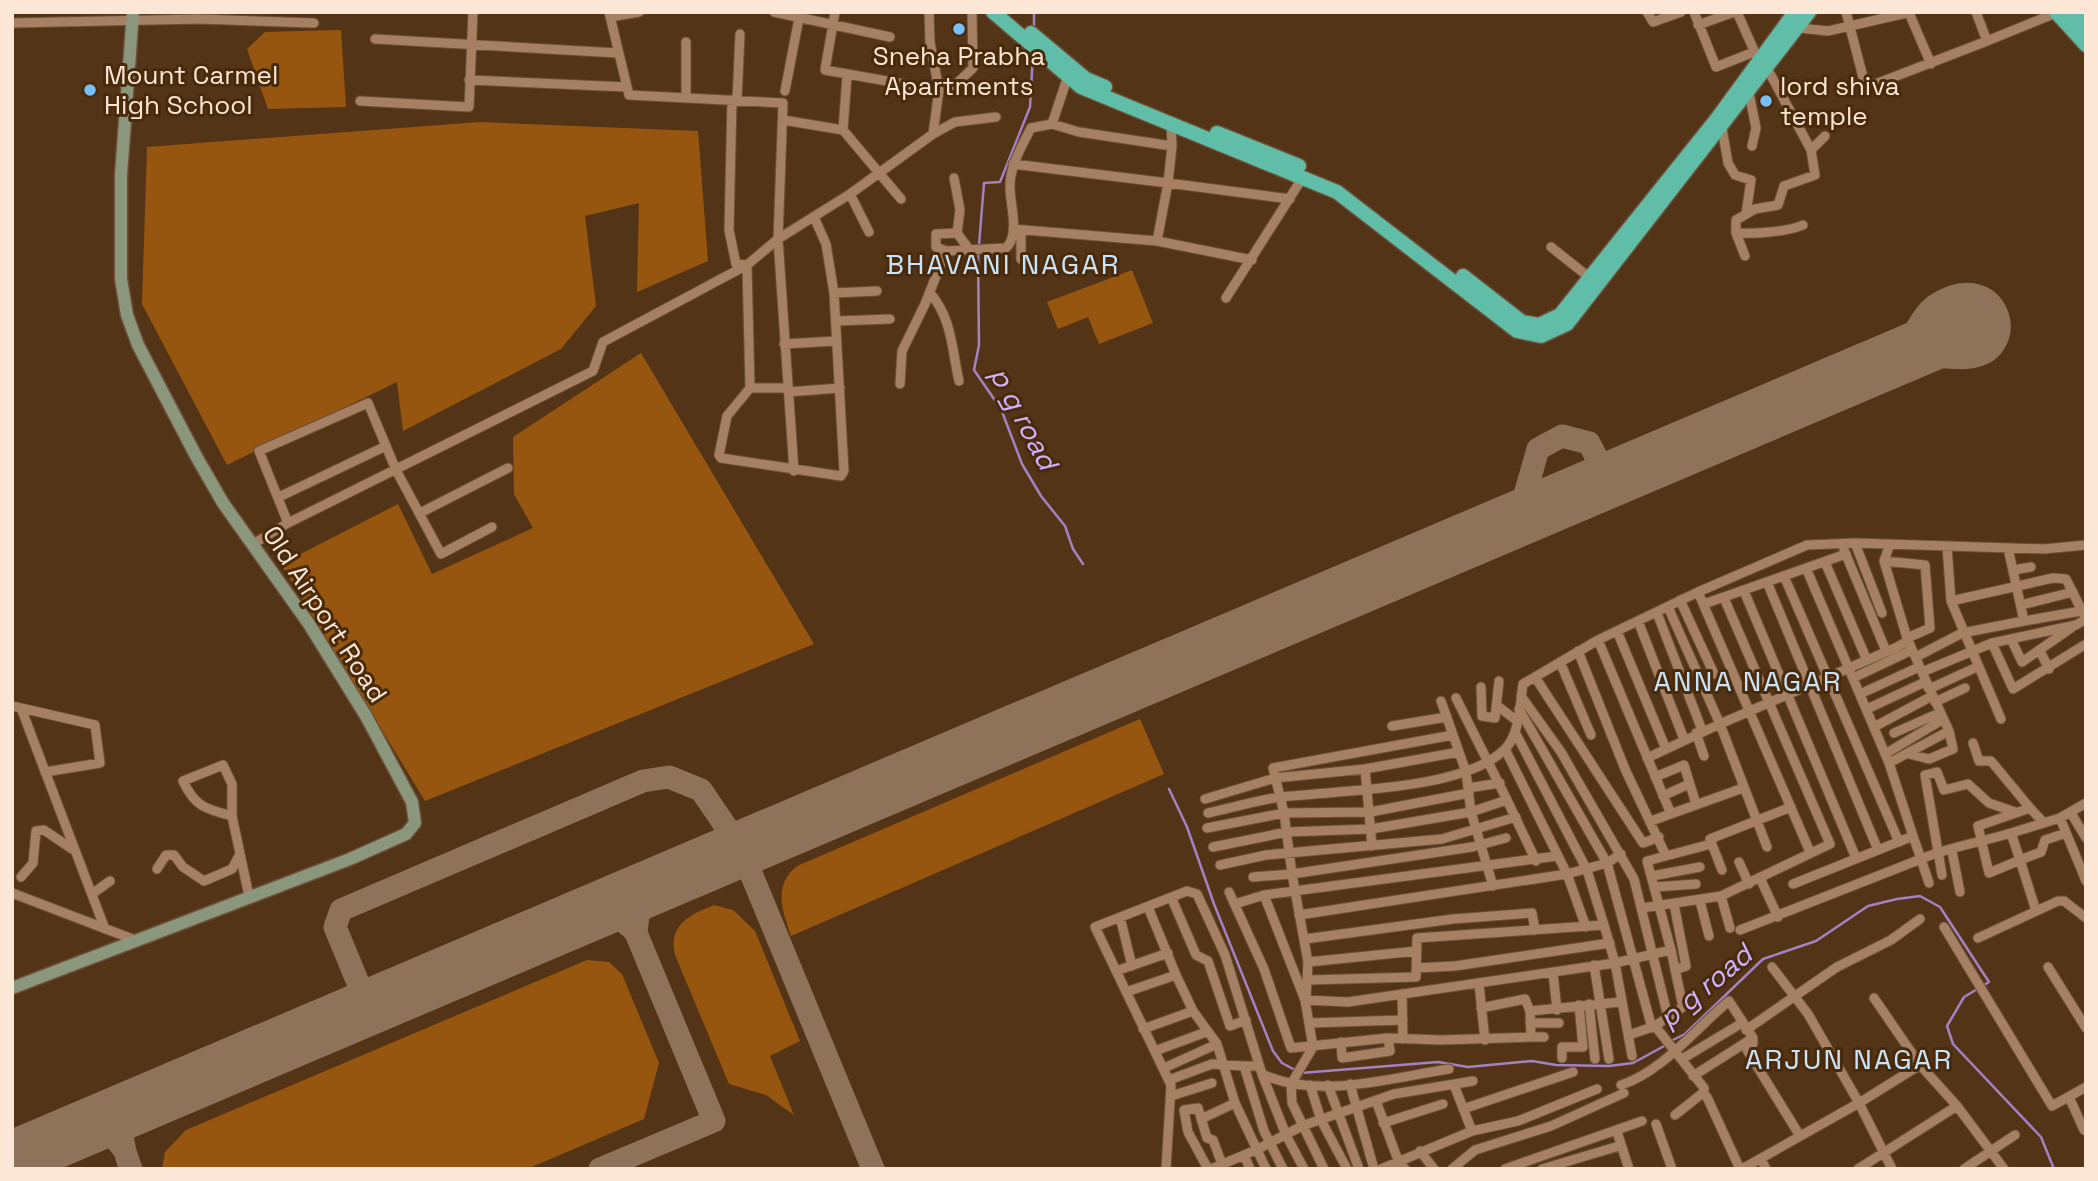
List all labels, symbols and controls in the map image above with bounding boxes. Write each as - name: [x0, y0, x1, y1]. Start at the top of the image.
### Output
- marker: Sneha Prabha Apartments: [951, 21, 967, 37]
- place label: Sneha Prabha Apartments: [873, 39, 1045, 103]
- place label: Mount Carmel High School: [104, 58, 278, 122]
- place label: lord shiva temple: [1780, 69, 1900, 133]
- marker: Mount Carmel High School: [82, 82, 98, 98]
- marker: lord shiva temple: [1758, 93, 1774, 109]
- district label: BHAVANI NAGAR: [886, 246, 1120, 282]
- water label: p g road: [982, 360, 1067, 478]
- street label: Old Airport Road: [255, 519, 395, 709]
- district label: ANNA NAGAR: [1653, 663, 1843, 699]
- water label: p g road: [1651, 934, 1762, 1036]
- district label: ARJUN NAGAR: [1745, 1041, 1953, 1077]

